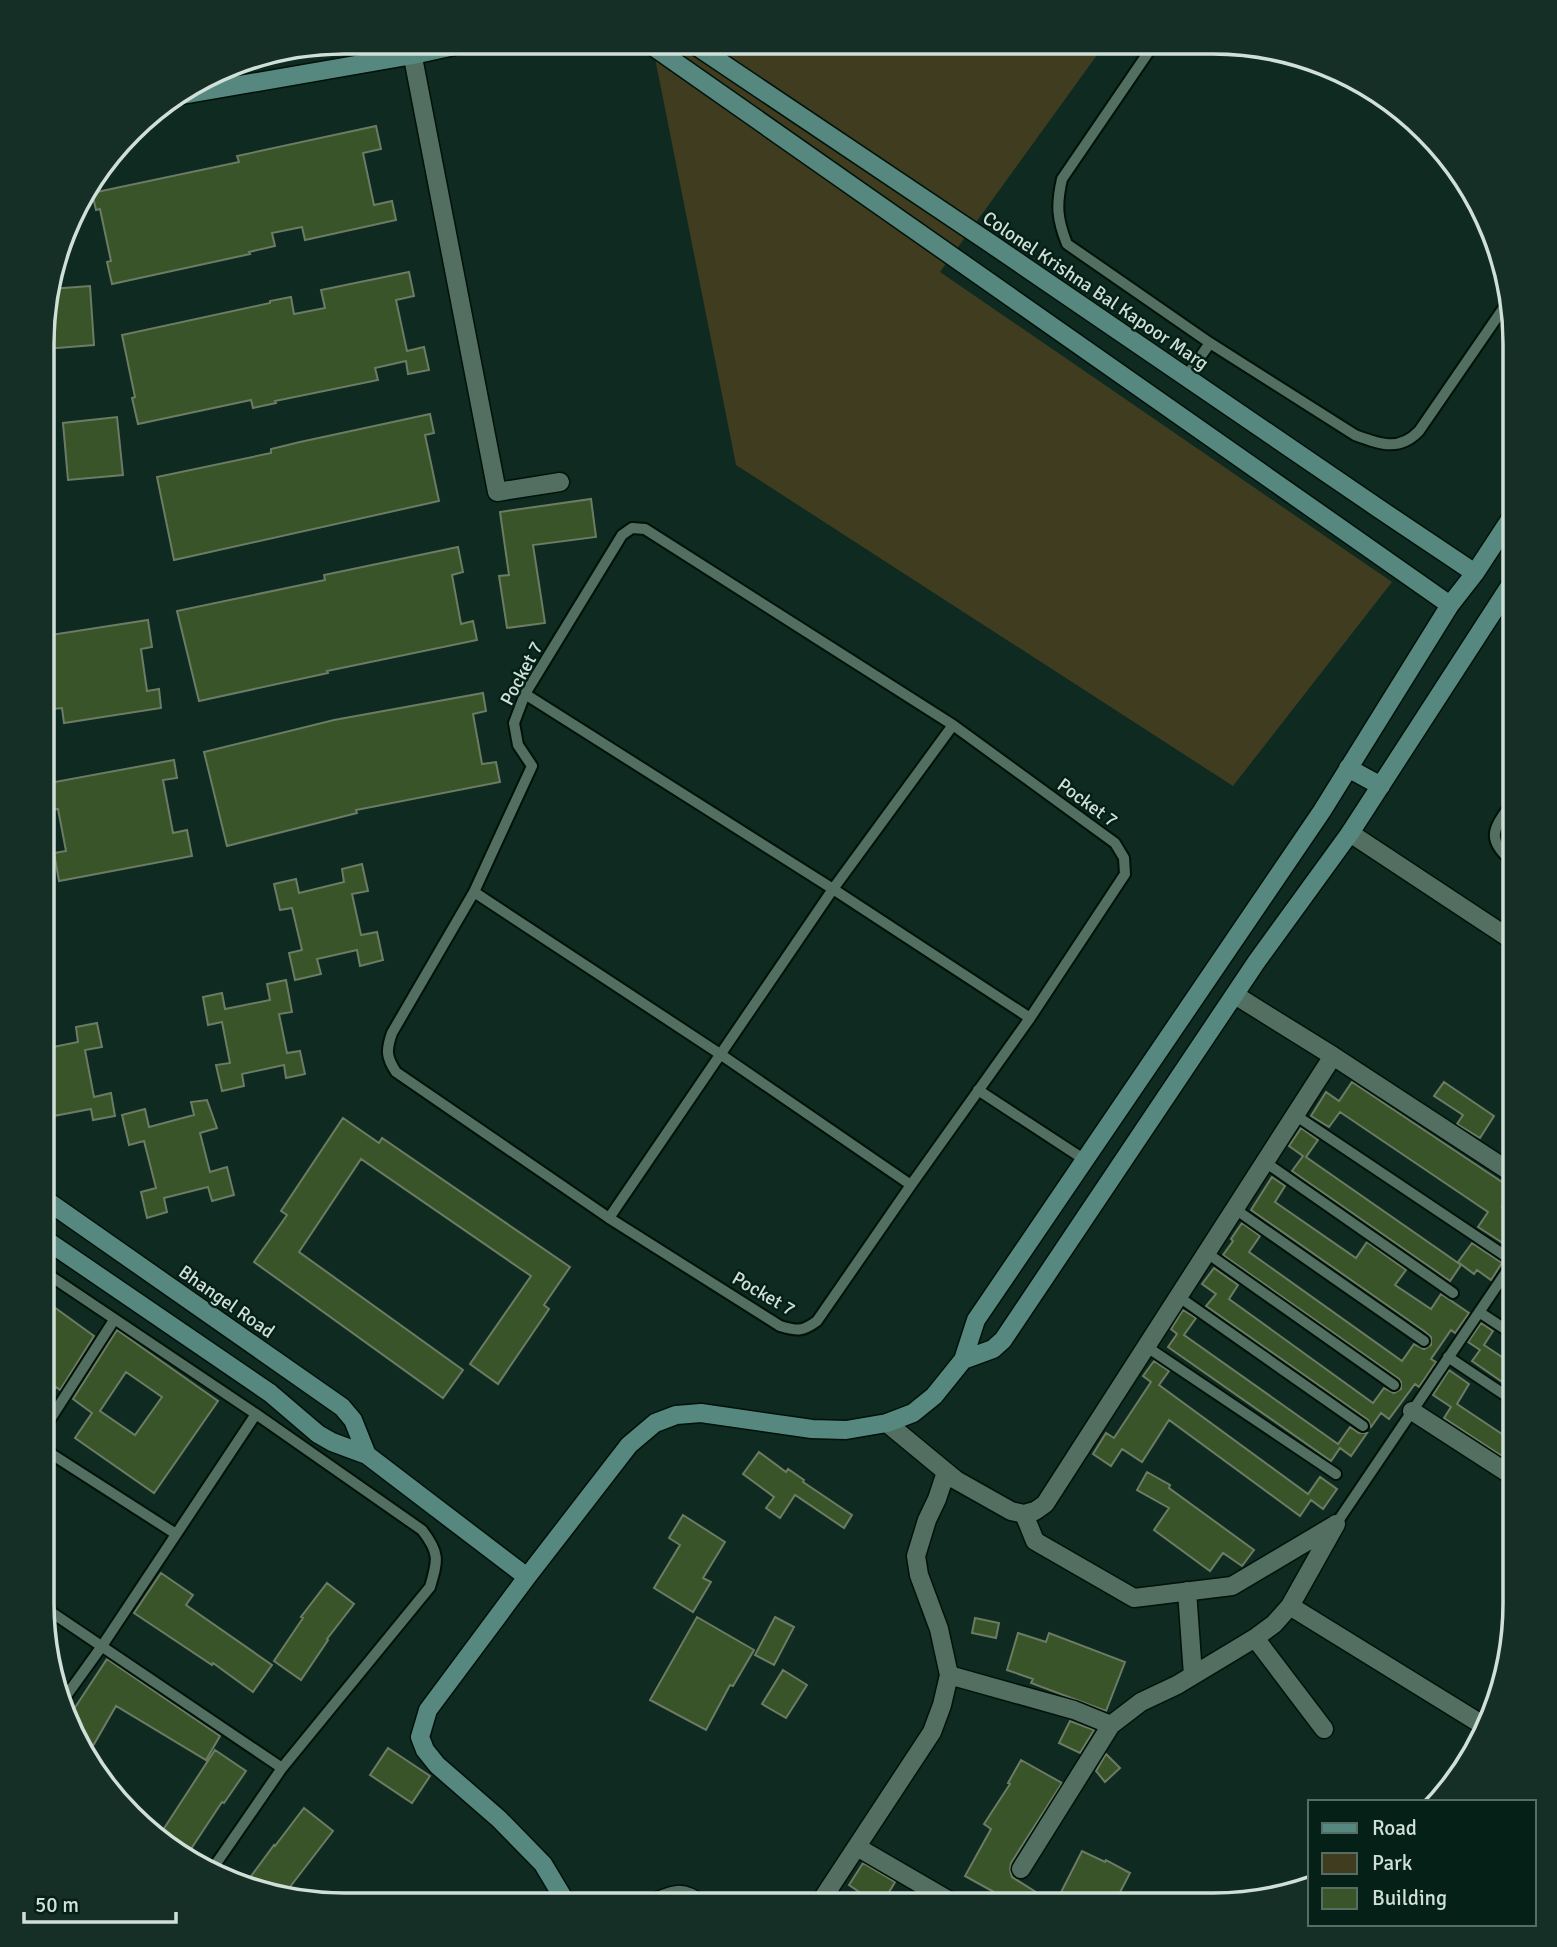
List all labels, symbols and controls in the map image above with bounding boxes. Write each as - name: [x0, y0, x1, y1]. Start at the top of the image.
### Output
- street label: Colonel Krishna Bal Kapoor Marg: [978, 206, 1213, 376]
- street label: Pocket 7: [495, 637, 549, 710]
- street label: Pocket 7: [1053, 773, 1122, 833]
- street label: Bhangel Road: [174, 1260, 279, 1344]
- street label: Pocket 7: [728, 1266, 799, 1321]
- legend: [1308, 1800, 1536, 1926]
- text: Road: [1372, 1815, 1417, 1841]
- text: Park: [1372, 1850, 1413, 1876]
- scale bar: [24, 1881, 177, 1925]
- text: Building: [1372, 1885, 1447, 1911]
- text: 50 m: [35, 1892, 79, 1918]

